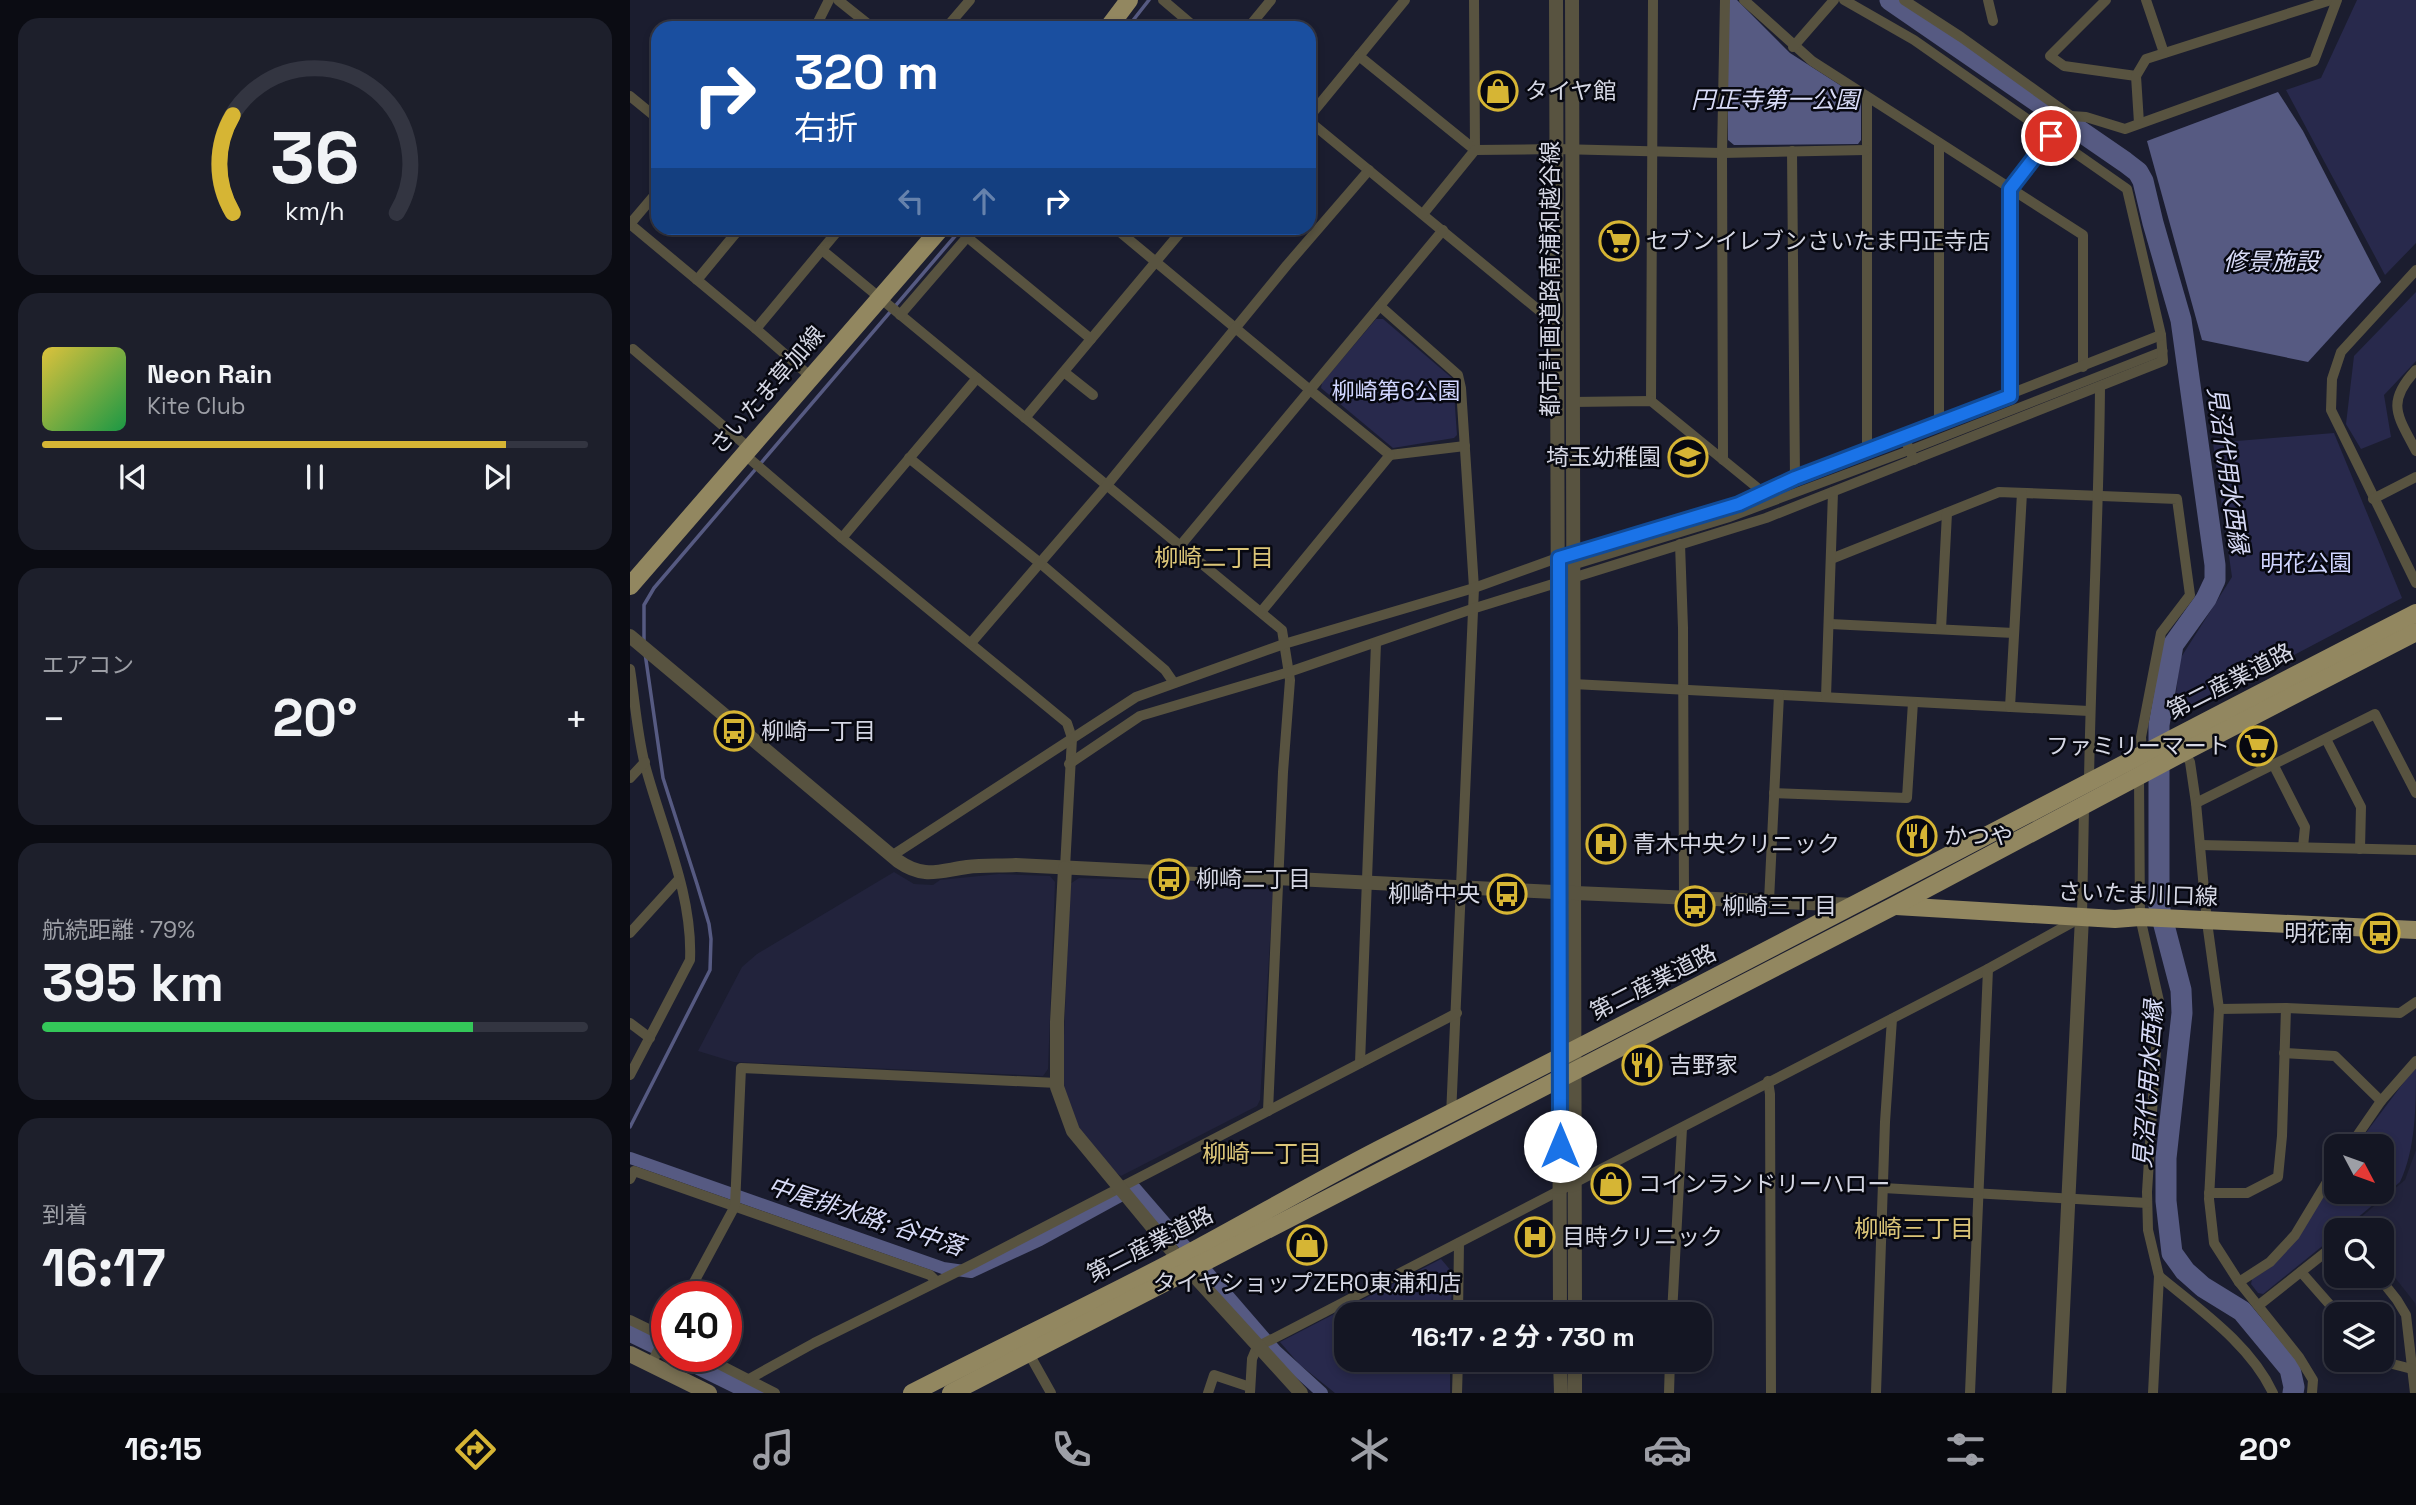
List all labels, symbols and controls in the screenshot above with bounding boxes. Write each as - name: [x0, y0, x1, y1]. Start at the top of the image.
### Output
- text: 320 m: [794, 41, 939, 103]
- icon: right: [679, 49, 770, 140]
- shop icon: タイヤ館: [1477, 70, 1519, 112]
- place label: タイヤ館: [1525, 76, 1616, 106]
- water label: 円正寺第一公園: [1691, 84, 1862, 115]
- pin: [2021, 106, 2081, 166]
- text: 右折: [794, 108, 858, 148]
- text: 36: [270, 111, 360, 204]
- icon: arrive: [2032, 117, 2070, 155]
- street label: 都市計画道路南浦和越谷線: [1535, 141, 1565, 417]
- icon: left: [892, 182, 930, 220]
- icon: ahead: [965, 182, 1003, 220]
- icon: right: [1038, 182, 1076, 220]
- text: km/h: [285, 194, 345, 226]
- supermarket icon: セブンイレブンさいたま円正寺店: [1598, 220, 1640, 262]
- place label: セブンイレブンさいたま円正寺店: [1646, 226, 1990, 256]
- water label: 修景施設: [2223, 246, 2322, 277]
- street label: さいたま草加線: [703, 320, 831, 460]
- text: Neon Rain: [147, 357, 272, 391]
- park label: 柳崎第6公園: [1331, 376, 1461, 406]
- water label: 見沼代用水西縁: [2201, 385, 2255, 558]
- text: Kite Club: [147, 391, 246, 421]
- school or university icon: 埼玉幼稚園: [1667, 436, 1709, 478]
- place label: 埼玉幼稚園: [1546, 442, 1661, 472]
- icon: previous: [114, 458, 152, 496]
- icon: pause: [296, 458, 334, 496]
- icon: next: [478, 458, 516, 496]
- district label: 柳崎二丁目: [1154, 542, 1274, 573]
- park label: 明花公園: [2260, 548, 2352, 578]
- street label: 第二産業道路: [2162, 636, 2298, 726]
- text: エアコン: [42, 650, 134, 680]
- text: 20°: [272, 685, 358, 751]
- text: −: [42, 695, 66, 743]
- text: +: [564, 695, 588, 743]
- bus stop icon: 柳崎一丁目: [713, 710, 755, 752]
- place label: 柳崎一丁目: [761, 716, 876, 746]
- supermarket icon: ファミリーマート: [2236, 725, 2278, 767]
- place label: ファミリーマート: [2046, 731, 2230, 761]
- restaurant icon: かつや: [1896, 815, 1938, 857]
- place label: かつや: [1944, 821, 2013, 851]
- hospital icon: 青木中央クリニック: [1585, 823, 1627, 865]
- place label: 青木中央クリニック: [1633, 829, 1840, 859]
- bus stop icon: 柳崎二丁目: [1148, 858, 1190, 900]
- place label: 柳崎二丁目: [1196, 864, 1311, 894]
- bus stop icon: 柳崎中央: [1486, 873, 1528, 915]
- street label: さいたま川口線: [2057, 876, 2219, 912]
- place label: 柳崎中央: [1388, 879, 1480, 909]
- bus stop icon: 柳崎三丁目: [1674, 885, 1716, 927]
- place label: 柳崎三丁目: [1722, 891, 1837, 921]
- bus stop icon: 明花南: [2359, 912, 2401, 954]
- text: 航続距離 · 79%: [42, 915, 195, 945]
- place label: 明花南: [2284, 918, 2353, 948]
- street label: 第二産業道路: [1585, 937, 1721, 1027]
- text: 395 km: [42, 950, 224, 1016]
- water label: 見沼代用水西縁: [2127, 996, 2170, 1169]
- restaurant icon: 吉野家: [1621, 1044, 1663, 1086]
- place label: 吉野家: [1669, 1050, 1738, 1080]
- position arrow: [1523, 1109, 1597, 1183]
- north arrow: [2324, 1134, 2394, 1204]
- map controls: [2324, 1134, 2394, 1372]
- district label: 柳崎一丁目: [1202, 1138, 1322, 1169]
- shop icon: コインランドリーハロー: [1590, 1163, 1632, 1205]
- place label: コインランドリーハロー: [1638, 1169, 1891, 1199]
- water label: 中尾排水路; 谷中落: [764, 1170, 972, 1264]
- street label: 第二産業道路: [1082, 1199, 1218, 1289]
- text: 到着: [42, 1200, 88, 1230]
- district label: 柳崎三丁目: [1854, 1213, 1974, 1244]
- hospital icon: 目時クリニック: [1514, 1216, 1556, 1258]
- button: search: [2324, 1218, 2394, 1288]
- place label: 目時クリニック: [1562, 1222, 1723, 1252]
- shop icon: タイヤショップZERO東浦和店: [1286, 1224, 1328, 1266]
- text: 16:17: [42, 1235, 165, 1301]
- place label: タイヤショップZERO東浦和店: [1153, 1268, 1461, 1298]
- speed limit sign: 40: [651, 1281, 742, 1372]
- button: layers: [2324, 1302, 2394, 1372]
- text: 16:17 · 2 分 · 730 m: [1411, 1320, 1635, 1354]
- icon: directions: [451, 1425, 500, 1474]
- icon: music: [749, 1425, 798, 1474]
- icon: phone: [1047, 1425, 1096, 1474]
- icon: climate: [1345, 1425, 1394, 1474]
- icon: car: [1643, 1425, 1692, 1474]
- icon: filters: [1941, 1425, 1990, 1474]
- text: 16:15: [125, 1429, 202, 1469]
- text: 20°: [2239, 1429, 2291, 1469]

